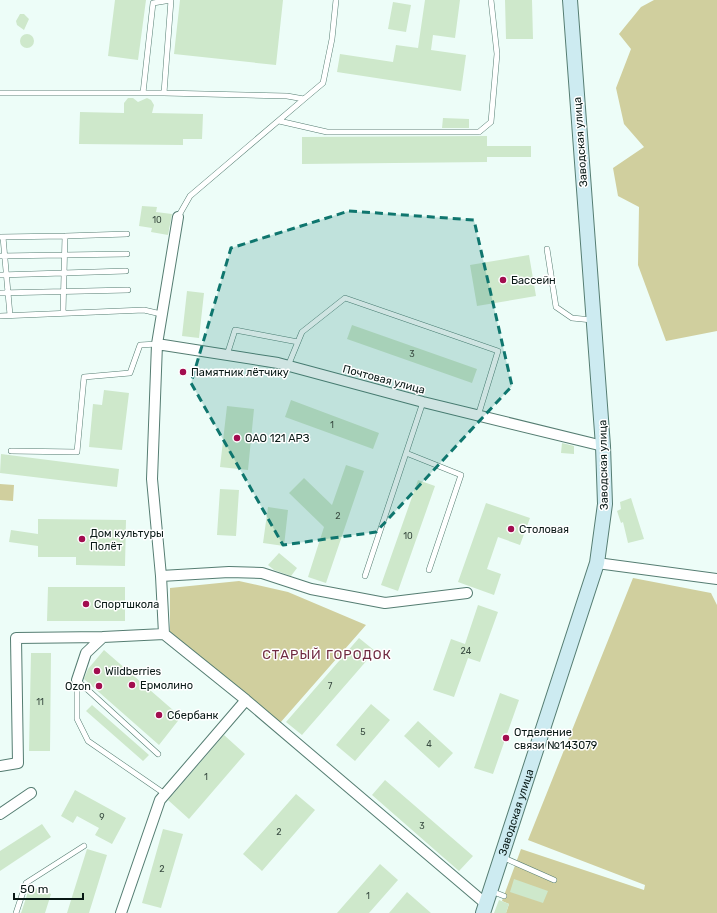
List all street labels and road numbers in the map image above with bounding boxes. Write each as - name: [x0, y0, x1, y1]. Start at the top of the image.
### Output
- street label: Заводская улица: [571, 96, 590, 187]
- street label: Почтовая улица: [341, 362, 426, 397]
- street label: Заводская улица: [596, 420, 611, 510]
- street label: Заводская улица: [496, 767, 536, 857]

